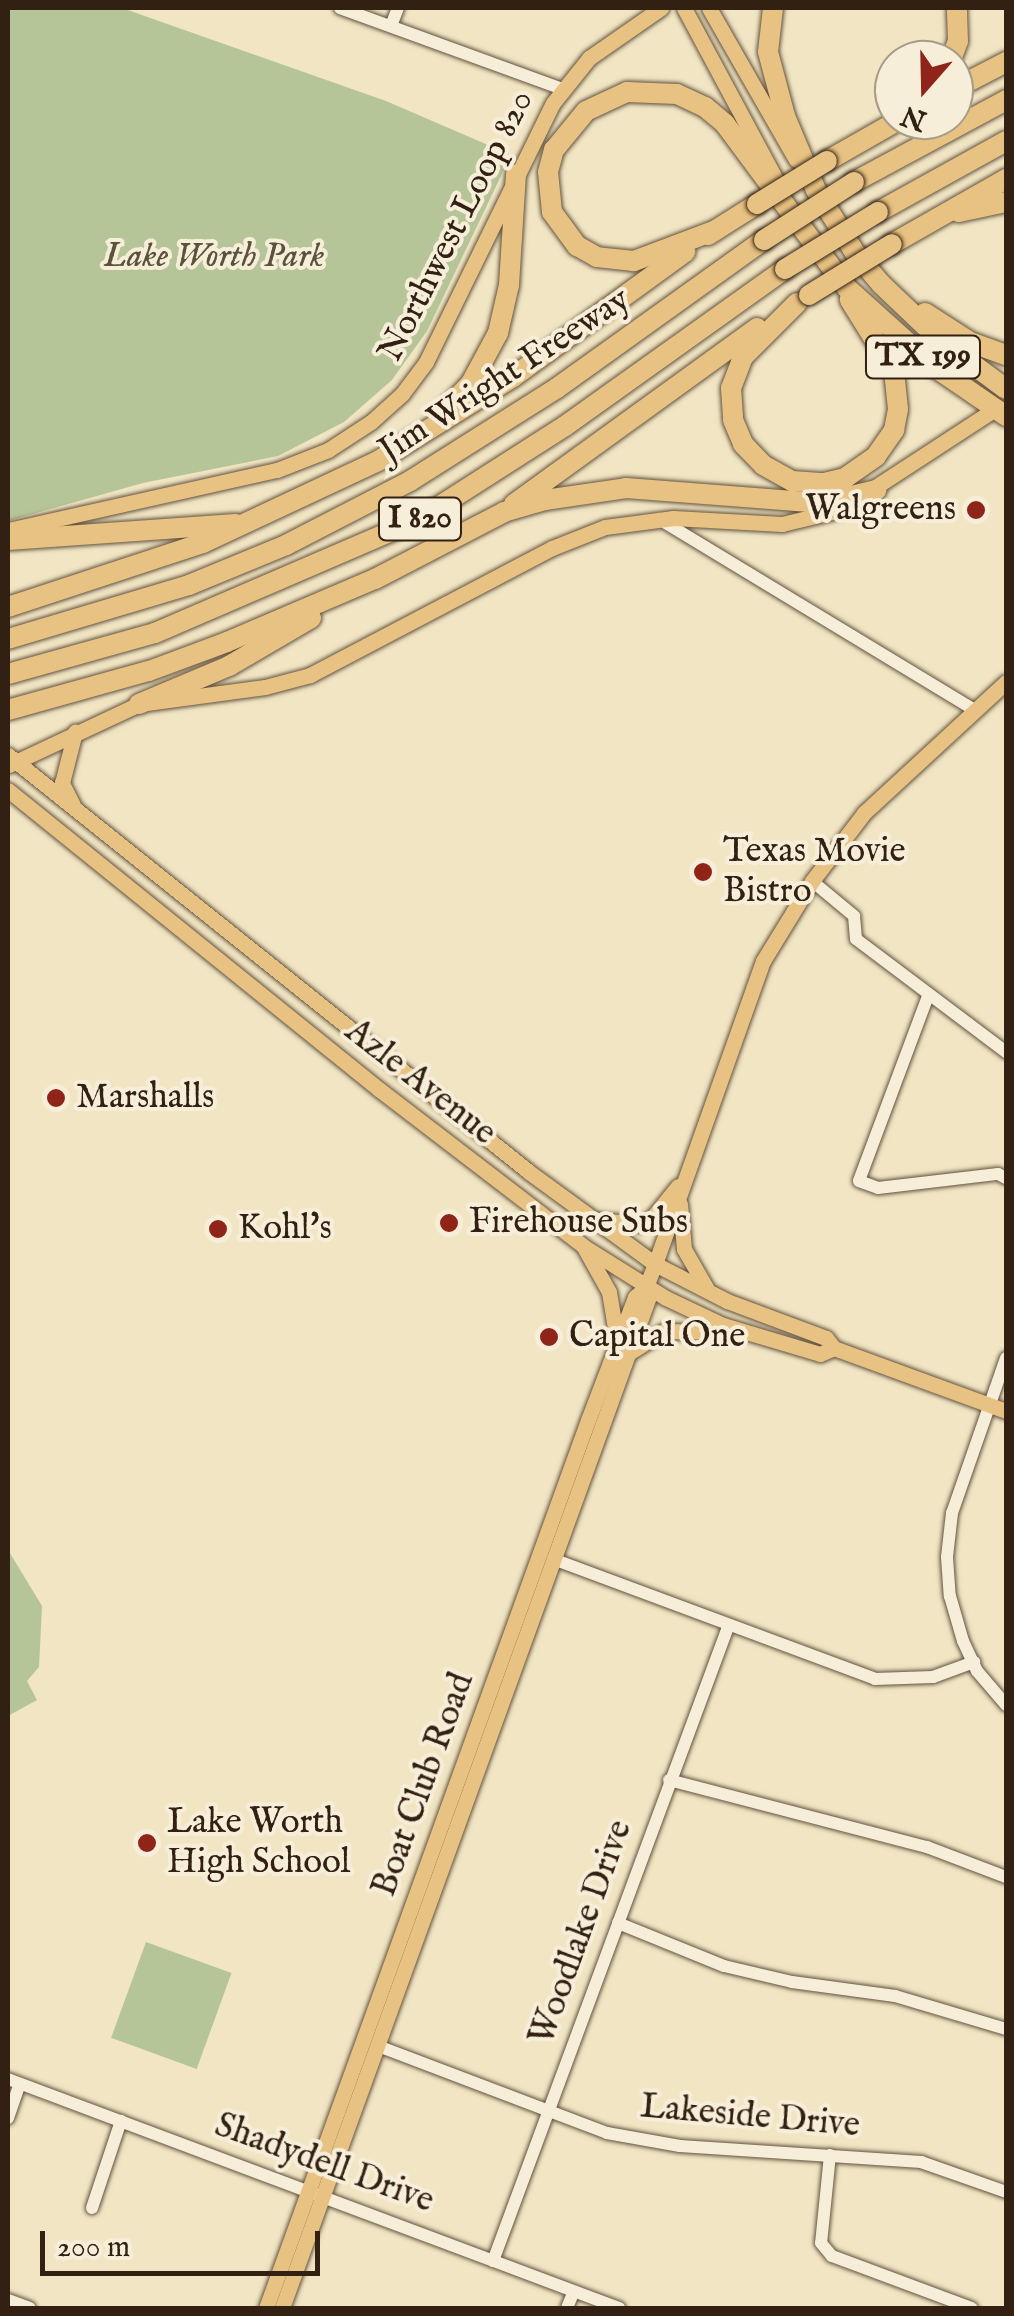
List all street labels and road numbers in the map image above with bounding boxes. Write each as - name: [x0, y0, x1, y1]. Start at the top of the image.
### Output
- street label: Northwest Loop 820: [370, 83, 544, 369]
- street label: Jim Wright Freeway: [372, 279, 638, 473]
- road number: TX 199: [863, 330, 983, 384]
- road number: I 820: [378, 492, 462, 546]
- street label: Azle Avenue: [336, 1011, 504, 1155]
- street label: Boat Club Road: [364, 1667, 484, 1903]
- street label: Woodlake Drive: [522, 1815, 642, 2051]
- street label: Lakeside Drive: [639, 2086, 861, 2148]
- street label: Shadydell Drive: [209, 2105, 439, 2223]

